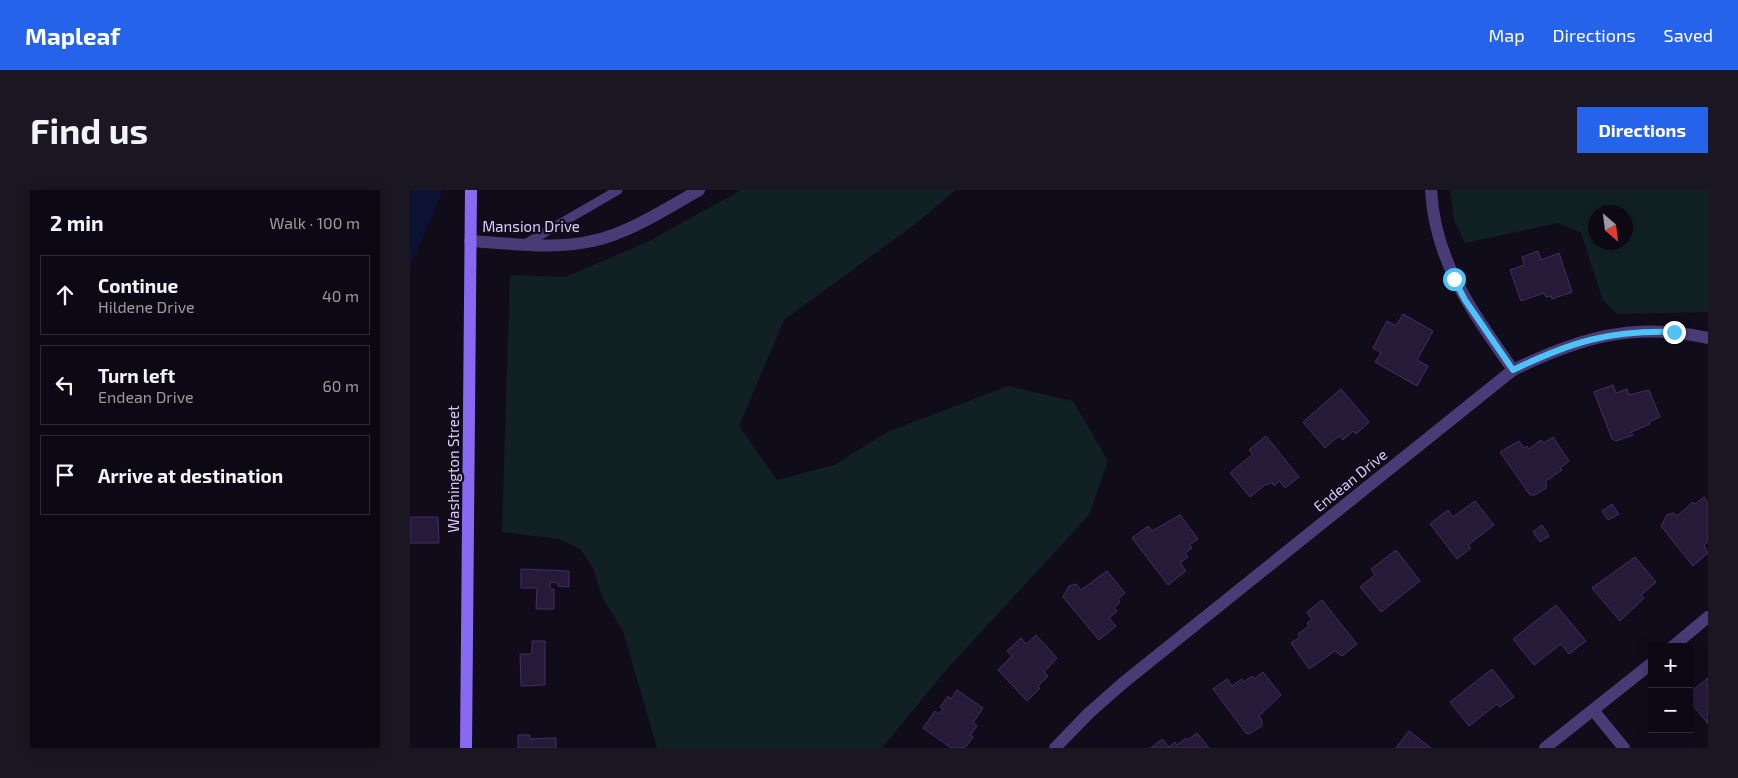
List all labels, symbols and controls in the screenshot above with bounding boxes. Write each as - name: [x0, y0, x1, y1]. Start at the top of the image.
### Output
- text: Mapleaf: [25, 21, 120, 50]
- text: Map: [1488, 24, 1525, 46]
- text: Directions: [1553, 24, 1636, 46]
- text: Saved: [1664, 24, 1713, 46]
- button: Directions: [1577, 107, 1708, 153]
- text: Find us: [30, 109, 148, 151]
- north arrow: [1588, 205, 1633, 250]
- text: 2 min: [50, 210, 104, 235]
- text: Walk · 100 m: [269, 213, 360, 232]
- street label: Mansion Drive: [482, 217, 580, 235]
- route start: [1443, 268, 1466, 291]
- text: Continue: [98, 274, 178, 297]
- icon: ahead: [51, 281, 79, 309]
- text: 40 m: [322, 286, 359, 305]
- text: Hildene Drive: [98, 297, 195, 316]
- route end: [1663, 321, 1686, 344]
- text: Turn left: [98, 364, 175, 387]
- icon: left: [51, 371, 79, 399]
- text: 60 m: [323, 376, 359, 395]
- text: Endean Drive: [98, 387, 194, 406]
- street label: Washington Street: [444, 405, 462, 533]
- street label: Endean Drive: [1309, 445, 1391, 515]
- icon: arrive: [51, 461, 79, 489]
- text: Arrive at destination: [98, 464, 283, 487]
- map controls: [1648, 643, 1693, 733]
- button: +: [1648, 643, 1693, 688]
- button: −: [1648, 688, 1693, 733]

